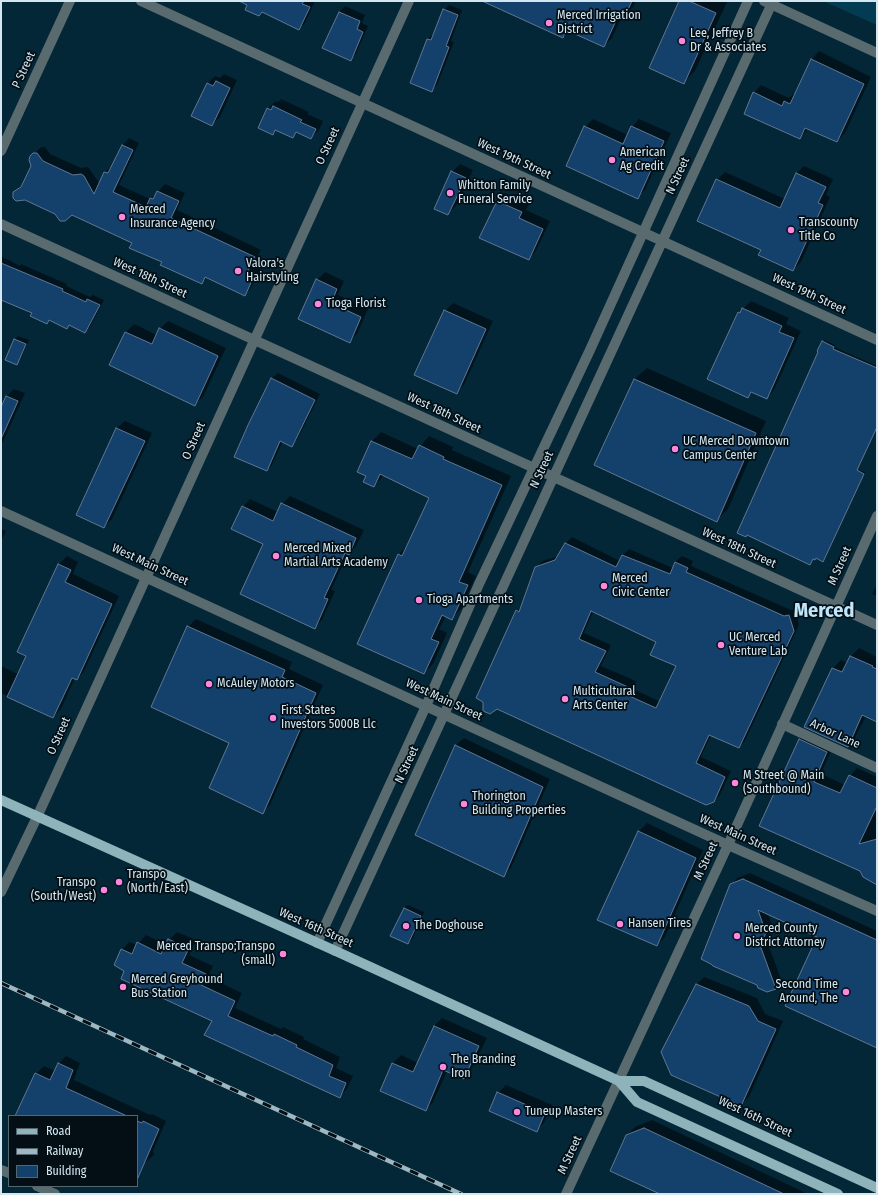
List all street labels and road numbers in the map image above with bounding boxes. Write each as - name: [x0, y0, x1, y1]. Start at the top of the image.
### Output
- street label: P Street: [9, 49, 39, 91]
- street label: O Street: [313, 125, 343, 167]
- street label: West 19th Street: [475, 136, 553, 182]
- street label: N Street: [663, 155, 693, 197]
- street label: West 18th Street: [111, 255, 189, 301]
- street label: West 19th Street: [770, 271, 848, 317]
- street label: West 18th Street: [405, 390, 483, 436]
- street label: O Street: [179, 420, 209, 462]
- street label: N Street: [527, 449, 557, 491]
- street label: West 18th Street: [700, 525, 778, 571]
- street label: West Main Street: [109, 541, 191, 589]
- street label: M Street: [825, 544, 855, 588]
- street label: West Main Street: [403, 676, 485, 724]
- street label: O Street: [44, 715, 74, 757]
- street label: Arbor Lane: [808, 716, 862, 752]
- street label: N Street: [392, 744, 422, 786]
- street label: West Main Street: [697, 812, 779, 858]
- street label: M Street: [691, 839, 721, 883]
- street label: West 16th Street: [277, 905, 355, 951]
- street label: West 16th Street: [716, 1094, 794, 1140]
- street label: M Street: [555, 1133, 585, 1177]

